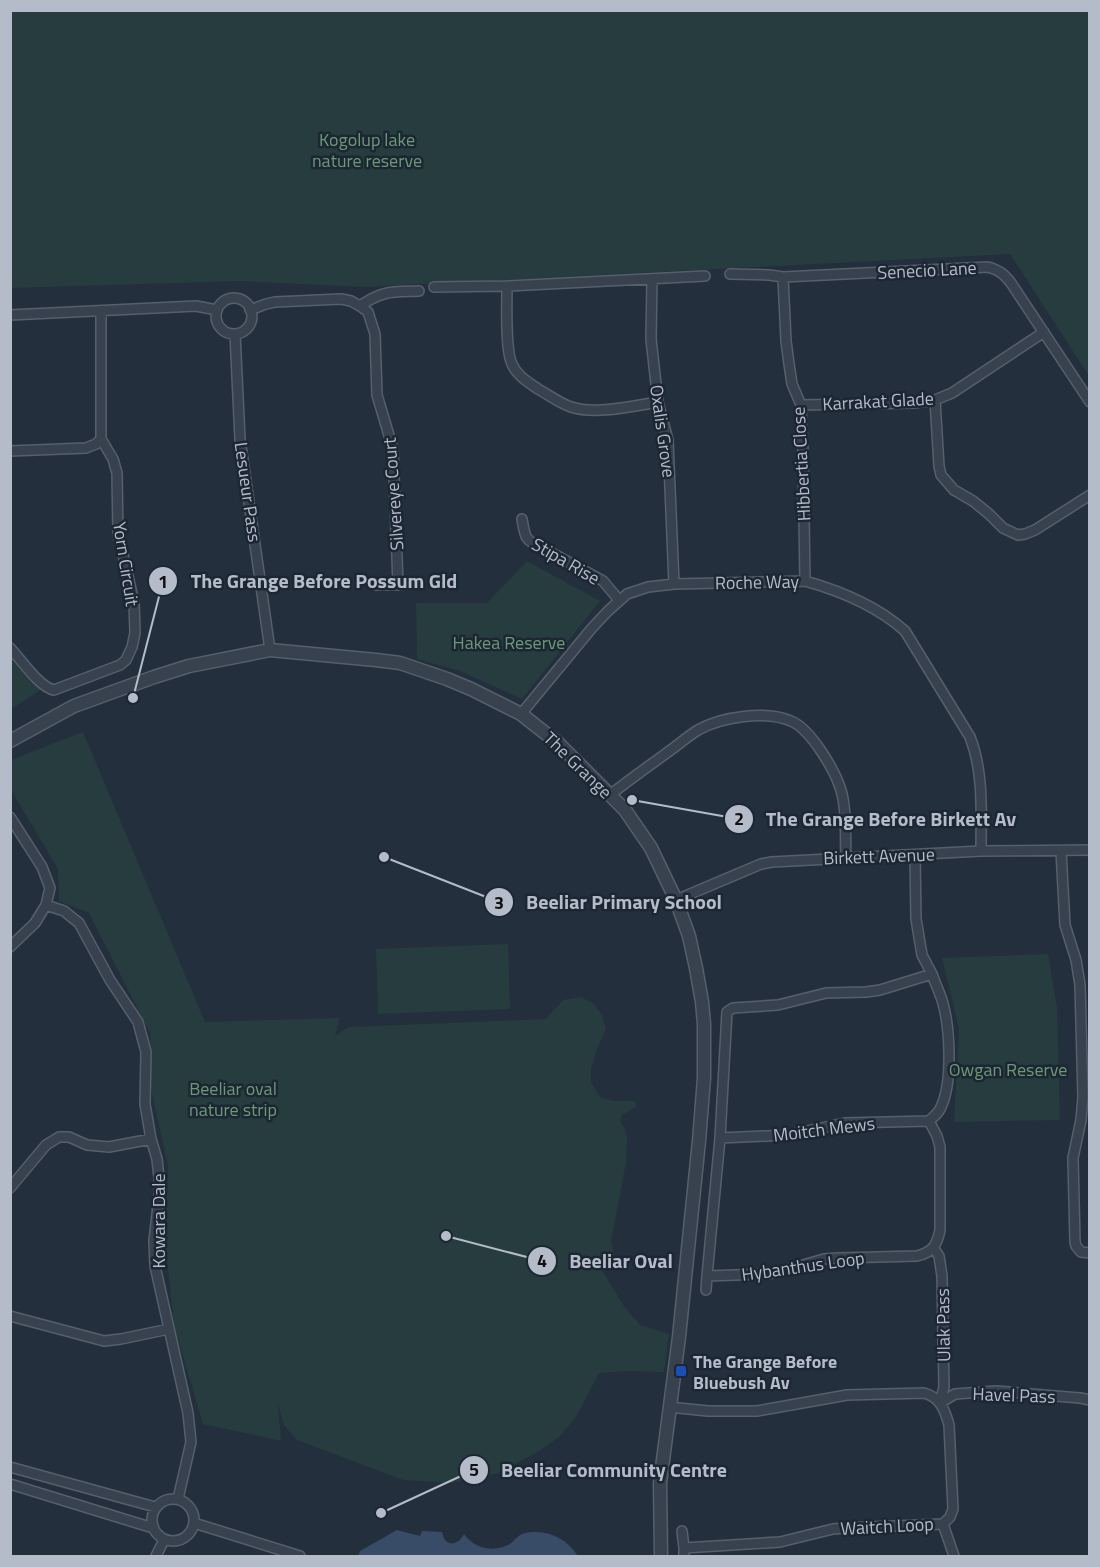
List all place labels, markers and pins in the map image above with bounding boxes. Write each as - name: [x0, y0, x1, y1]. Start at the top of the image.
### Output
- callout: The Grange Before Possum Gld: [148, 562, 469, 600]
- callout: The Grange Before Birkett Av: [724, 800, 1028, 838]
- callout: Beeliar Primary School: [484, 883, 734, 921]
- callout: Beeliar Oval: [527, 1242, 685, 1280]
- place label: The Grange Before Bluebush Av: [693, 1348, 837, 1396]
- marker: The Grange Before Bluebush Av: [674, 1364, 688, 1378]
- callout: Beeliar Community Centre: [459, 1451, 739, 1489]

